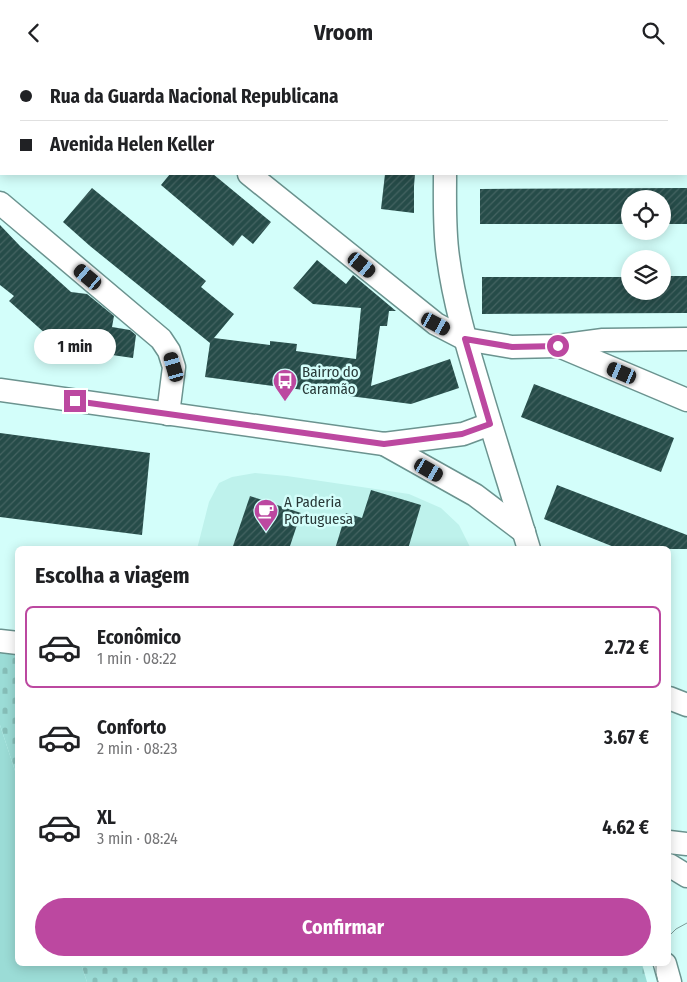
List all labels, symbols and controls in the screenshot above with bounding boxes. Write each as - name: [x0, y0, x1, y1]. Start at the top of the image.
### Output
- icon: back: [20, 19, 48, 47]
- text: Vroom: [314, 19, 373, 46]
- icon: search: [639, 19, 667, 47]
- text: Rua da Guarda Nacional Republicana: [50, 85, 338, 108]
- text: Avenida Helen Keller: [50, 133, 214, 156]
- map controls: [621, 190, 671, 300]
- button: locate: [621, 190, 671, 240]
- car: [345, 250, 378, 280]
- button: layers: [621, 250, 671, 300]
- car: [71, 262, 104, 292]
- car: [419, 310, 452, 338]
- callout: 1 min: [34, 329, 116, 363]
- route start: [547, 335, 569, 357]
- text: 1 min: [58, 337, 92, 356]
- car: [162, 351, 185, 383]
- car: [605, 360, 638, 386]
- place label: Bairro do Caramão: [302, 363, 359, 398]
- bus stop icon: Bairro do Caramão: [272, 368, 298, 402]
- route end: [64, 390, 86, 412]
- car: [412, 456, 445, 484]
- place label: A Paderia Portuguesa: [284, 493, 353, 528]
- cafe icon: A Paderia Portuguesa: [253, 498, 279, 532]
- text: Escolha a viagem: [35, 562, 190, 589]
- icon: car: [37, 625, 82, 670]
- text: Econômico: [97, 626, 181, 649]
- text: 2.72 €: [605, 636, 649, 659]
- text: 1 min · 08:22: [97, 649, 177, 668]
- icon: car: [37, 715, 82, 760]
- text: Conforto: [97, 716, 166, 739]
- text: 3.67 €: [604, 726, 649, 749]
- text: 2 min · 08:23: [97, 739, 177, 758]
- icon: car: [37, 805, 82, 850]
- text: XL: [97, 806, 116, 829]
- text: 4.62 €: [602, 816, 649, 839]
- text: 3 min · 08:24: [97, 829, 178, 848]
- button: Confirmar: [35, 898, 651, 956]

